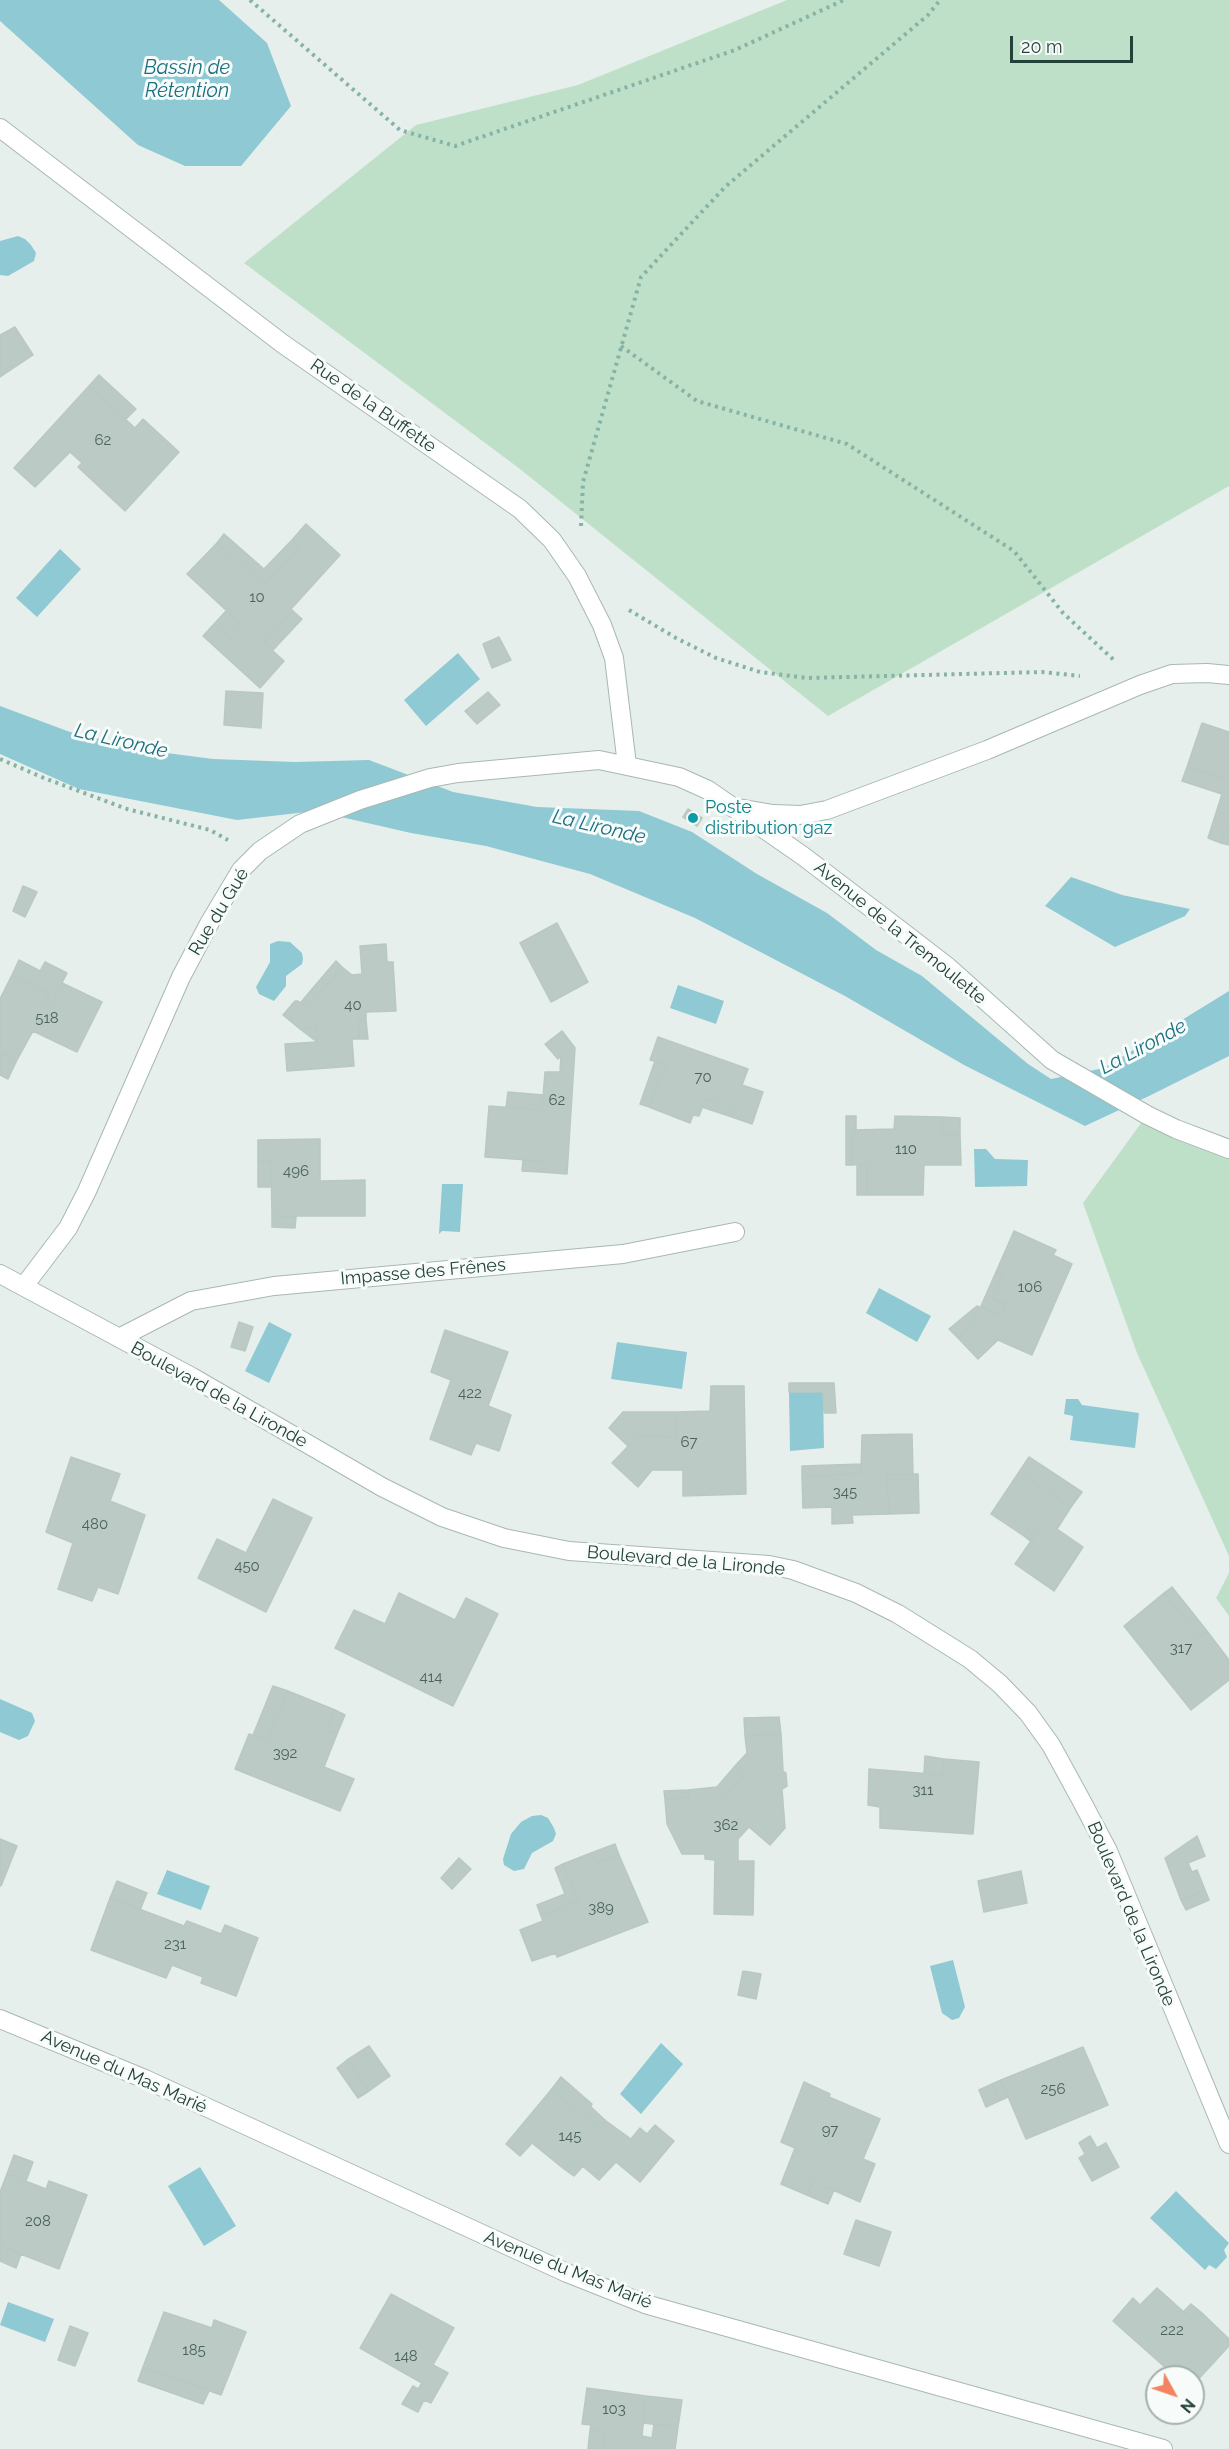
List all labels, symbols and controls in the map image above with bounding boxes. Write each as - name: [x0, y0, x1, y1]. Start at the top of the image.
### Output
- scale bar: [1013, 24, 1136, 62]
- text: 20 m: [1021, 36, 1063, 57]
- water label: Bassin de Rétention: [144, 56, 230, 103]
- street label: Rue de la Buffette: [306, 354, 440, 458]
- house number: 62: [95, 431, 111, 449]
- house number: 10: [249, 588, 265, 606]
- water label: La Lironde: [72, 719, 170, 763]
- place label: Poste distribution gaz: [705, 797, 832, 840]
- water label: La Lironde: [550, 805, 648, 849]
- marker: Poste distribution gaz: [686, 811, 700, 825]
- street label: Avenue de la Tremoulette: [810, 857, 990, 1009]
- street label: Rue du Gué: [184, 864, 254, 960]
- house number: 40: [344, 996, 362, 1014]
- house number: 518: [35, 1009, 59, 1027]
- water label: La Lironde: [1095, 1014, 1191, 1080]
- house number: 70: [694, 1068, 712, 1086]
- house number: 62: [549, 1091, 565, 1109]
- house number: 110: [895, 1140, 917, 1158]
- house number: 496: [283, 1162, 309, 1180]
- street label: Impasse des Frênes: [339, 1254, 507, 1290]
- house number: 106: [1018, 1278, 1042, 1296]
- street label: Boulevard de la Lironde: [127, 1337, 311, 1453]
- house number: 422: [458, 1384, 482, 1402]
- house number: 67: [680, 1433, 698, 1451]
- house number: 345: [833, 1483, 857, 1501]
- house number: 480: [82, 1515, 108, 1533]
- street label: Boulevard de la Lironde: [586, 1542, 786, 1580]
- house number: 450: [234, 1557, 260, 1575]
- house number: 317: [1170, 1639, 1192, 1657]
- house number: 414: [420, 1668, 442, 1686]
- house number: 392: [273, 1744, 297, 1762]
- house number: 311: [913, 1781, 933, 1799]
- house number: 362: [714, 1816, 738, 1834]
- street label: Boulevard de la Lironde: [1082, 1818, 1180, 2010]
- house number: 389: [588, 1899, 614, 1917]
- house number: 231: [164, 1935, 186, 1953]
- street label: Avenue du Mas Marié: [38, 2026, 210, 2118]
- house number: 256: [1040, 2080, 1066, 2098]
- house number: 97: [822, 2121, 838, 2139]
- house number: 145: [559, 2127, 581, 2145]
- house number: 208: [25, 2212, 51, 2230]
- street label: Avenue du Mas Marié: [481, 2226, 655, 2314]
- house number: 222: [1160, 2321, 1184, 2339]
- house number: 185: [182, 2341, 206, 2359]
- house number: 148: [394, 2347, 418, 2365]
- north arrow: [1145, 2365, 1205, 2425]
- text: N: [1176, 2395, 1199, 2416]
- house number: 103: [602, 2400, 626, 2418]

